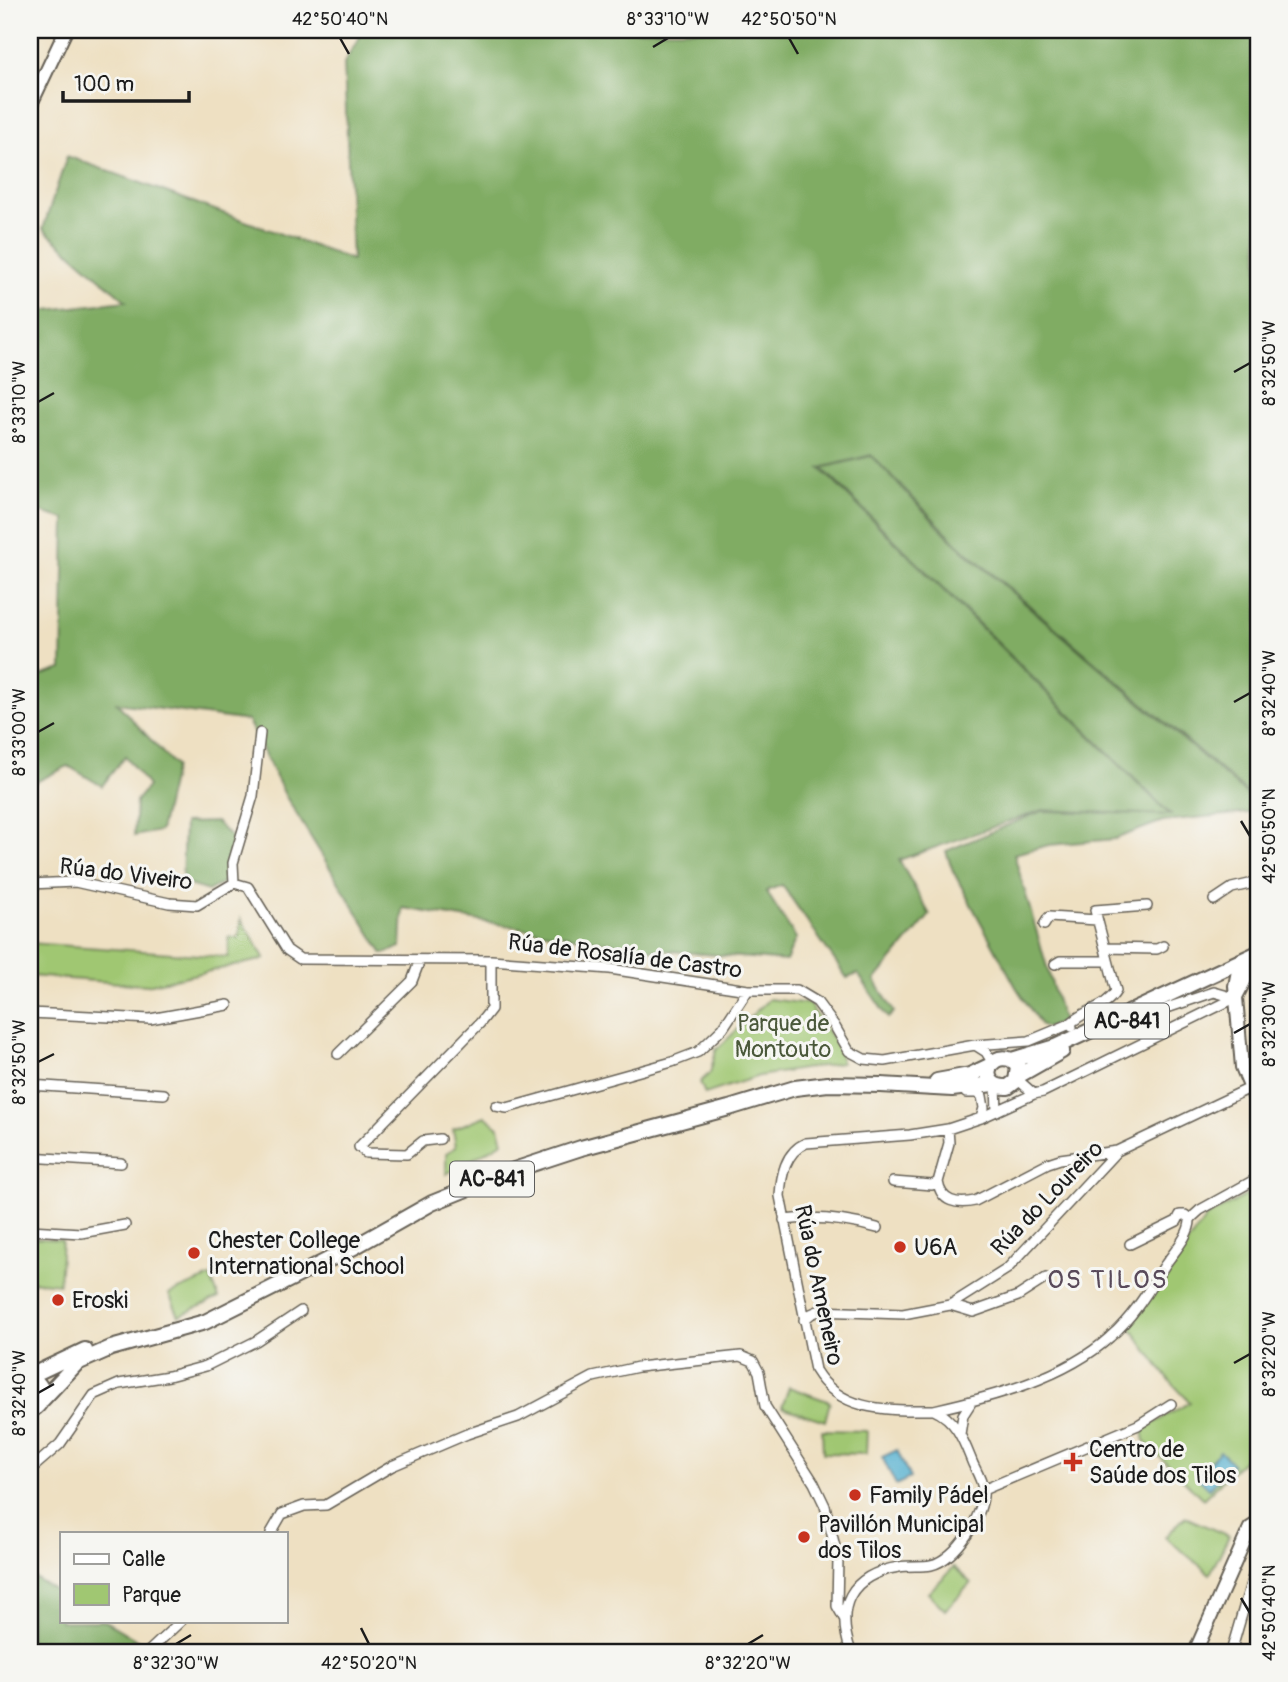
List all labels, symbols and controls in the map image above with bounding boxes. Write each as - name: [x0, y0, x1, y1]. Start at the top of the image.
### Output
- text: 42°50'40"N: [292, 8, 388, 31]
- text: 8°33'10"W: [627, 8, 709, 31]
- text: 42°50'50"N: [741, 8, 837, 31]
- scale bar: [63, 60, 189, 104]
- text: 100 m: [74, 71, 134, 98]
- text: 8°32'50"W: [1258, 320, 1281, 406]
- text: 8°33'10"W: [8, 361, 31, 443]
- text: 8°32'40"W: [1258, 650, 1281, 736]
- text: 8°33'00"W: [8, 688, 31, 776]
- text: 42°50'50"N: [1258, 788, 1281, 884]
- street label: Rúa do Viveiro: [58, 851, 194, 897]
- street label: Rúa de Rosalía de Castro: [506, 927, 744, 985]
- text: 8°32'30"W: [1258, 981, 1281, 1067]
- road number: AC-841: [1085, 1004, 1169, 1038]
- park label: Parque de Montouto: [735, 1009, 831, 1064]
- text: 8°32'50"W: [8, 1019, 31, 1105]
- street label: Rúa do Loureiro: [985, 1134, 1109, 1262]
- road number: AC-841: [450, 1162, 534, 1196]
- street label: Rúa do Ameneiro: [788, 1202, 850, 1368]
- place label: Chester College International School: [208, 1226, 405, 1281]
- place label: U6A: [914, 1233, 958, 1262]
- marker: U6A: [892, 1239, 908, 1255]
- marker: Chester College International School: [186, 1245, 202, 1261]
- district label: OS TILOS: [1047, 1264, 1169, 1296]
- place label: Eroski: [72, 1286, 128, 1315]
- marker: Eroski: [50, 1292, 66, 1308]
- text: 8°32'20"W: [1258, 1311, 1281, 1397]
- text: 8°32'40"W: [8, 1350, 31, 1436]
- place label: Centro de Saúde dos Tilos: [1089, 1435, 1236, 1490]
- marker: Centro de Saúde dos Tilos: [1063, 1452, 1083, 1472]
- place label: Family Pádel: [869, 1481, 989, 1510]
- marker: Family Pádel: [847, 1487, 863, 1503]
- place label: Pavillón Municipal dos Tilos: [818, 1510, 985, 1565]
- marker: Pavillón Municipal dos Tilos: [796, 1529, 812, 1545]
- legend: [60, 1532, 287, 1622]
- text: Calle: [122, 1546, 166, 1573]
- text: 42°50'40"N: [1258, 1565, 1281, 1661]
- text: Parque: [122, 1582, 181, 1609]
- text: 8°32'30"W: [133, 1652, 219, 1675]
- text: 42°50'20"N: [321, 1652, 417, 1675]
- text: 8°32'20"W: [705, 1652, 791, 1675]

